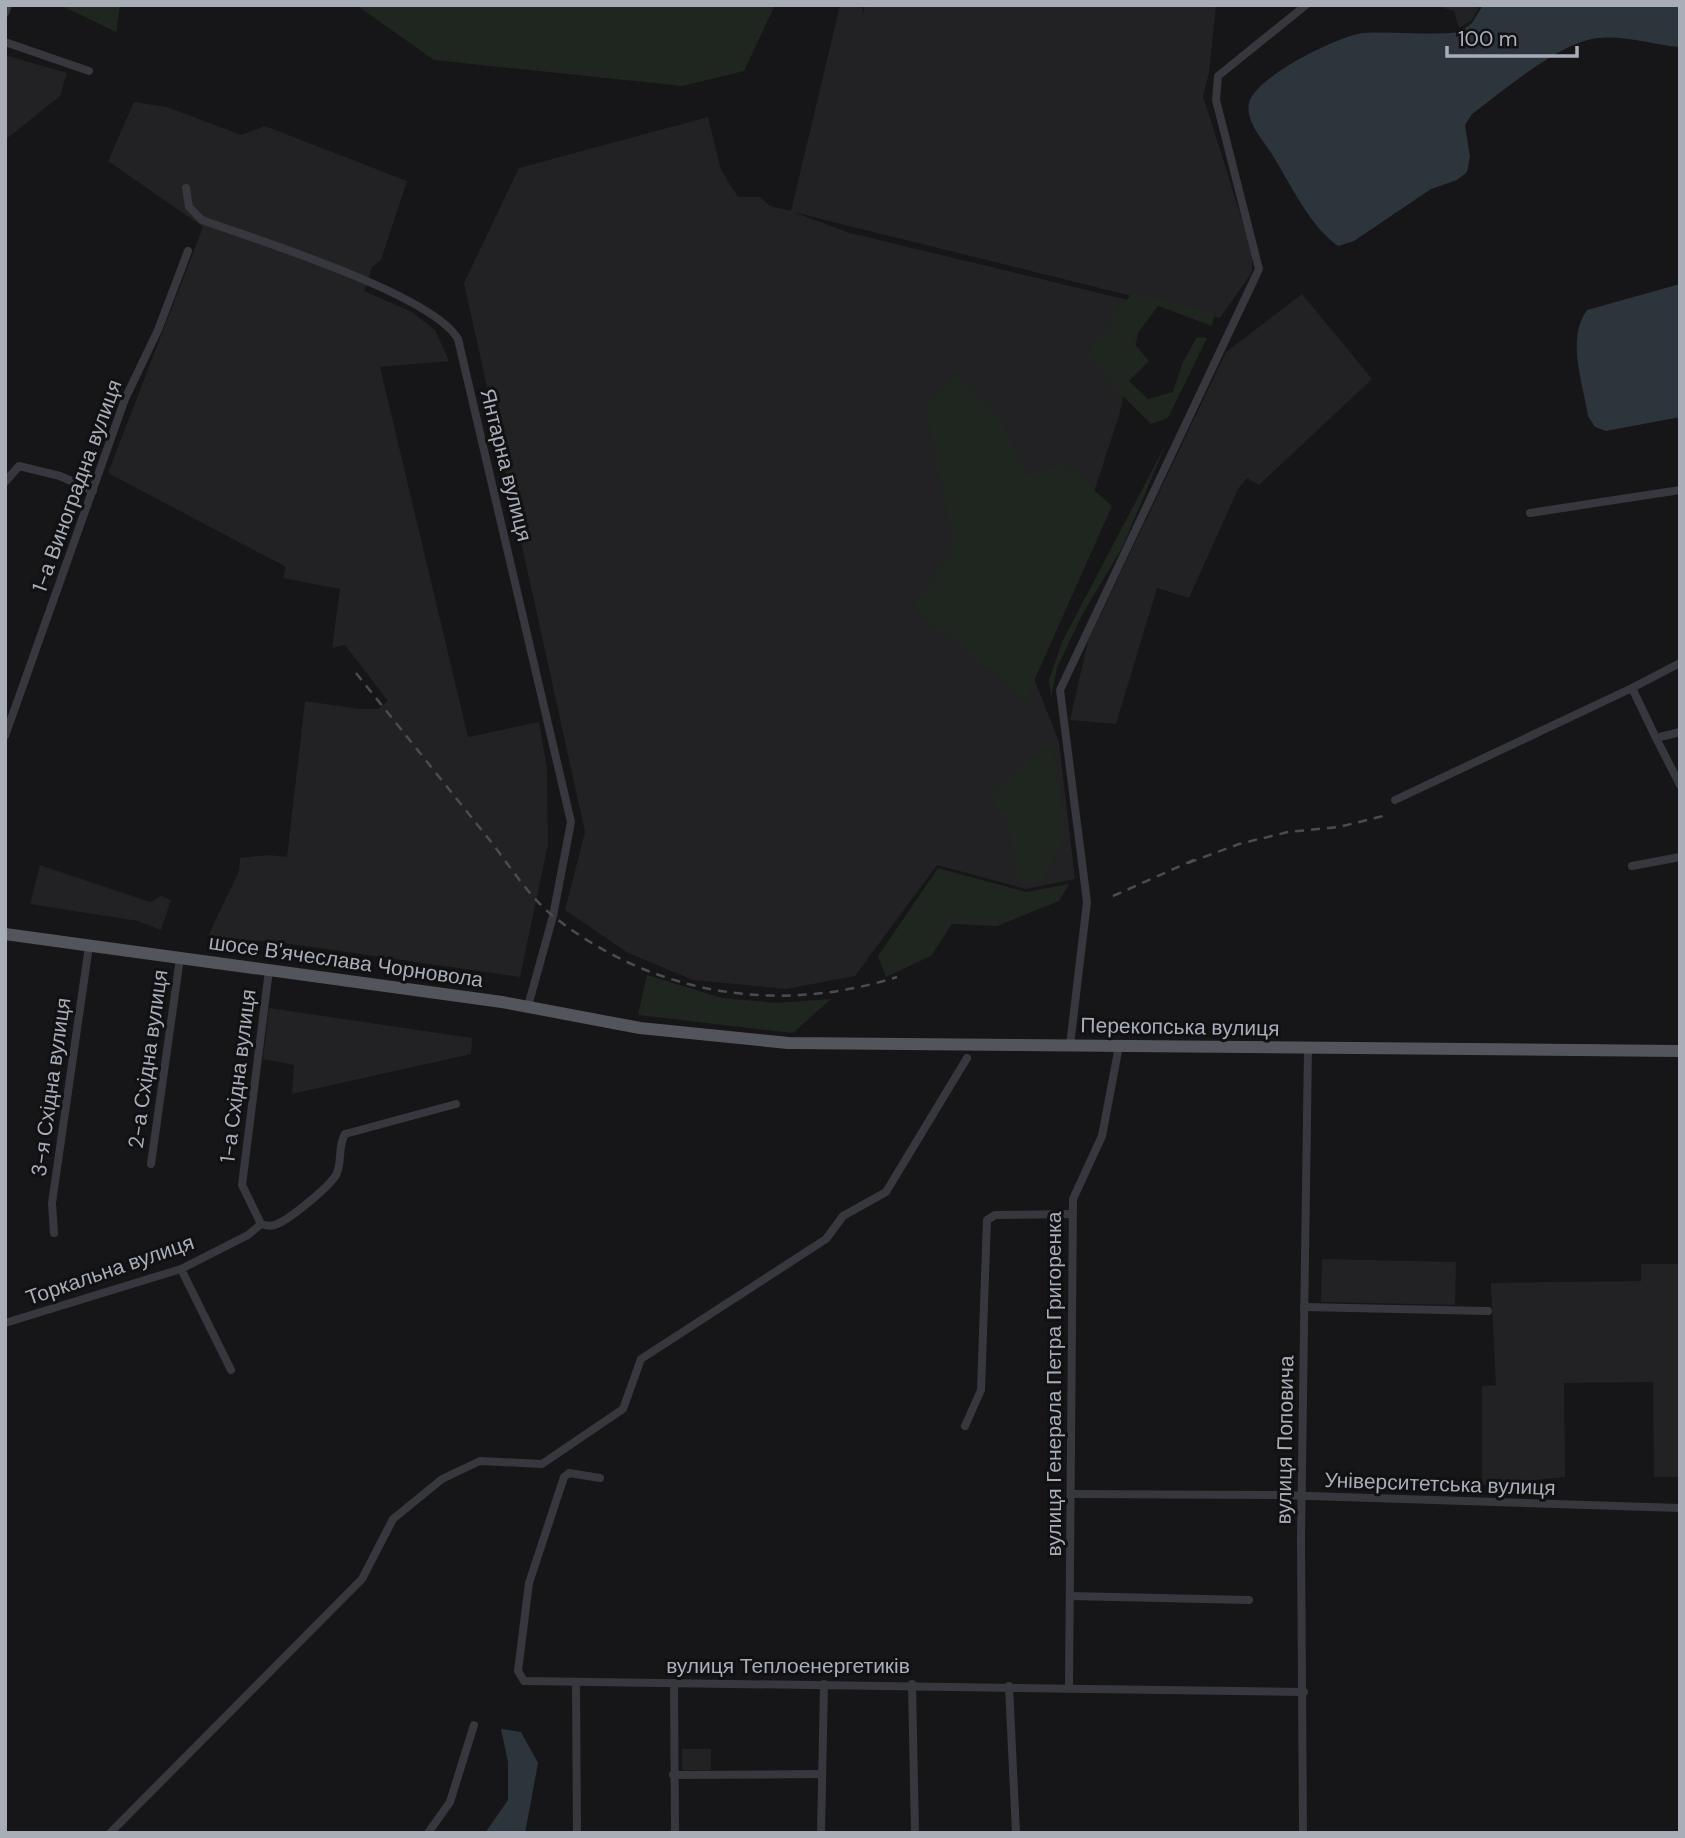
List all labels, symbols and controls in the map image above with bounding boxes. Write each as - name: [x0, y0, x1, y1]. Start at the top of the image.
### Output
- scale bar: [1447, 14, 1576, 58]
- text: 100 m: [1458, 25, 1518, 53]
- street label: 1-а Виноградна вулиця: [25, 376, 129, 596]
- street label: Янтарна вулиця: [473, 386, 539, 544]
- street label: шосе В'ячеслава Чорновола: [207, 928, 485, 994]
- street label: 2-а Східна вулиця: [122, 968, 174, 1150]
- street label: 1-а Східна вулиця: [213, 988, 263, 1164]
- street label: 3-я Східна вулиця: [25, 996, 77, 1178]
- street label: Перекопська вулиця: [1080, 1011, 1280, 1043]
- street label: вулиця Генерала Петра Григоренка: [1040, 1211, 1068, 1556]
- street label: Торкальна вулиця: [22, 1228, 198, 1312]
- street label: вулиця Поповича: [1270, 1355, 1300, 1525]
- street label: Університетська вулиця: [1324, 1466, 1556, 1502]
- street label: вулиця Теплоенергетиків: [666, 1652, 910, 1680]

